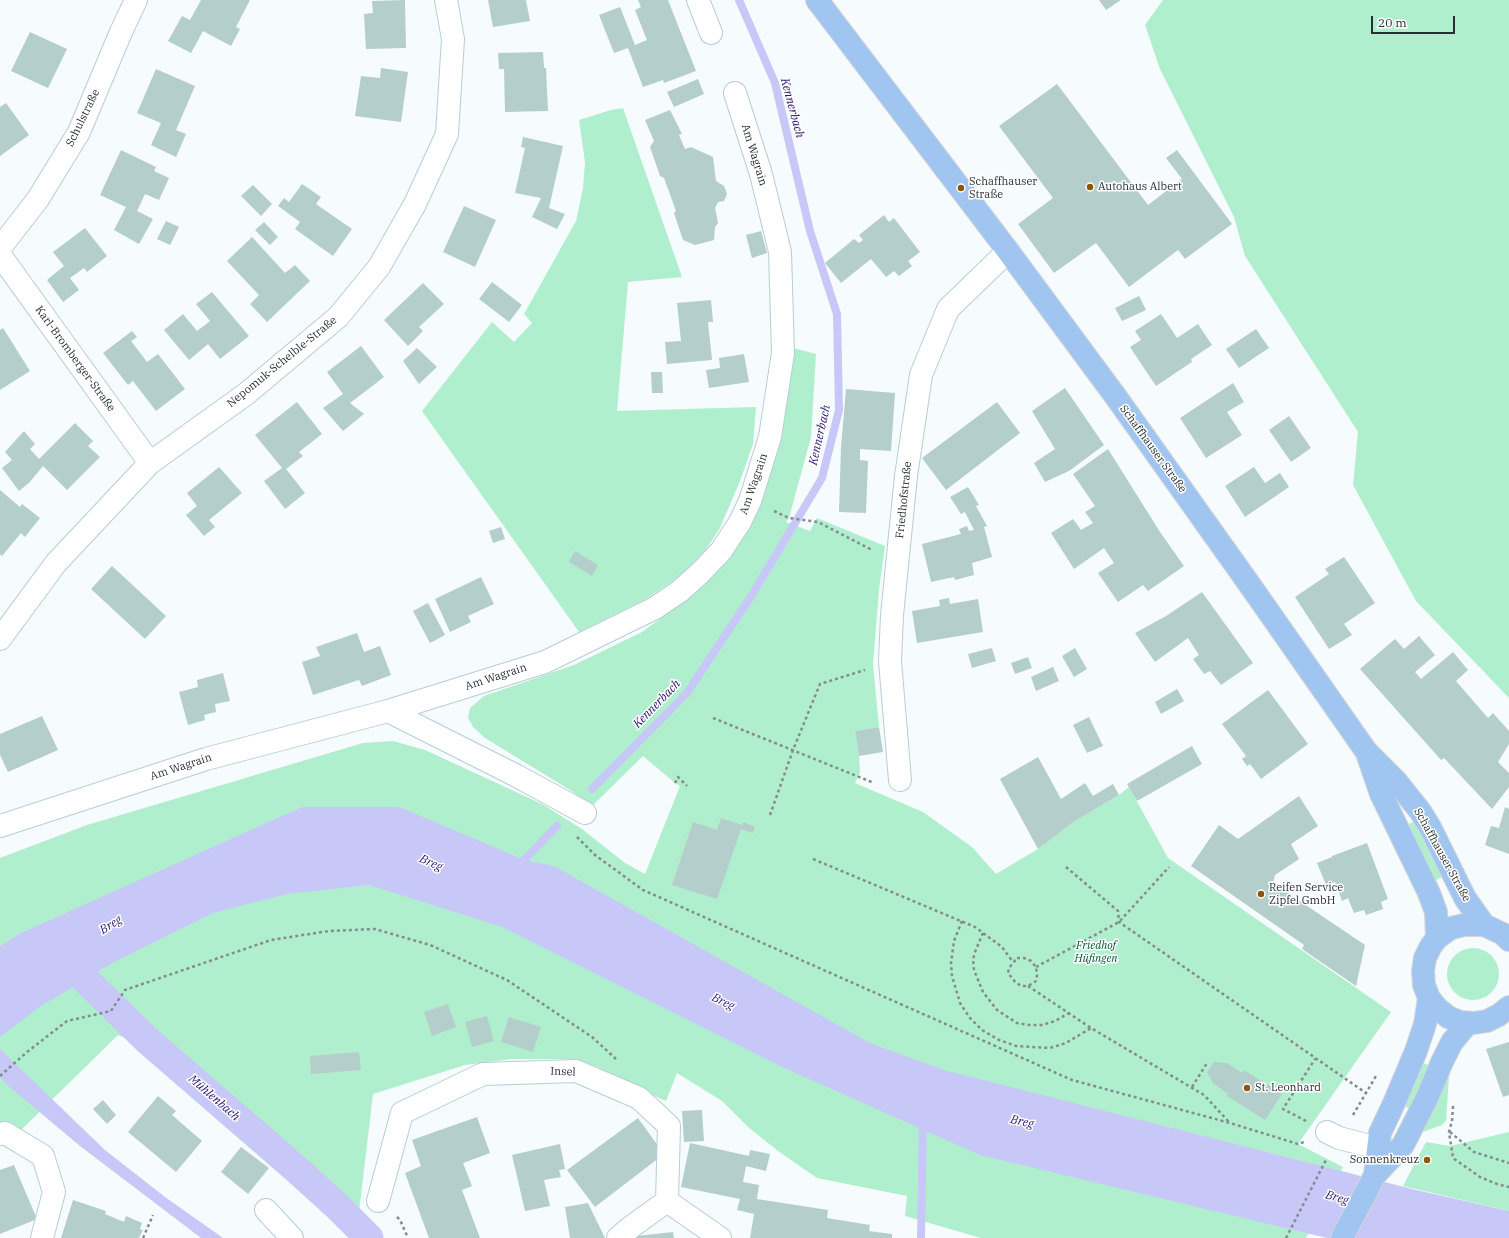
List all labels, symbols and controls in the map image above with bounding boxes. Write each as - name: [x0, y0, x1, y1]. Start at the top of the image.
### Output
- scale bar: [1373, 8, 1457, 34]
- text: 20 m: [1378, 15, 1407, 30]
- water label: Kennerbach: [777, 76, 807, 140]
- street label: Schulstraße: [63, 87, 103, 149]
- street label: Am Wagrain: [738, 123, 770, 187]
- place label: Schaffhauser Straße: [969, 175, 1037, 201]
- place label: Autohaus Albert: [1098, 180, 1182, 194]
- marker: Autohaus Albert: [1085, 182, 1095, 192]
- marker: Schaffhauser Straße: [956, 183, 966, 193]
- street label: Karl-Bromberger-Straße: [32, 304, 118, 414]
- street label: Nepomuk-Schelble-Straße: [225, 314, 339, 410]
- water label: Kennerbach: [806, 403, 834, 467]
- street label: Schaffhauser Straße: [1117, 403, 1189, 495]
- street label: Am Wagrain: [737, 452, 771, 516]
- street label: Friedhofstraße: [893, 461, 915, 539]
- street label: Am Wagrain: [464, 661, 528, 693]
- water label: Kennerbach: [630, 677, 684, 731]
- street label: Am Wagrain: [149, 751, 213, 783]
- street label: Schaffhauser Straße: [1411, 806, 1473, 904]
- water label: Breg: [417, 852, 445, 874]
- place label: Reifen Service Zipfel GmbH: [1269, 881, 1343, 907]
- marker: Reifen Service Zipfel GmbH: [1256, 889, 1266, 899]
- water label: Breg: [97, 913, 125, 937]
- park label: Friedhof Hüfingen: [1074, 939, 1118, 965]
- water label: Breg: [709, 990, 737, 1014]
- street label: Insel: [550, 1065, 576, 1079]
- water label: Mühlenbach: [185, 1072, 243, 1124]
- place label: St. Leonhard: [1255, 1081, 1321, 1095]
- marker: St. Leonhard: [1242, 1083, 1252, 1093]
- water label: Breg: [1009, 1112, 1035, 1132]
- place label: Sonnenkreuz: [1350, 1153, 1419, 1167]
- marker: Sonnenkreuz: [1422, 1155, 1432, 1165]
- water label: Breg: [1324, 1188, 1350, 1208]

